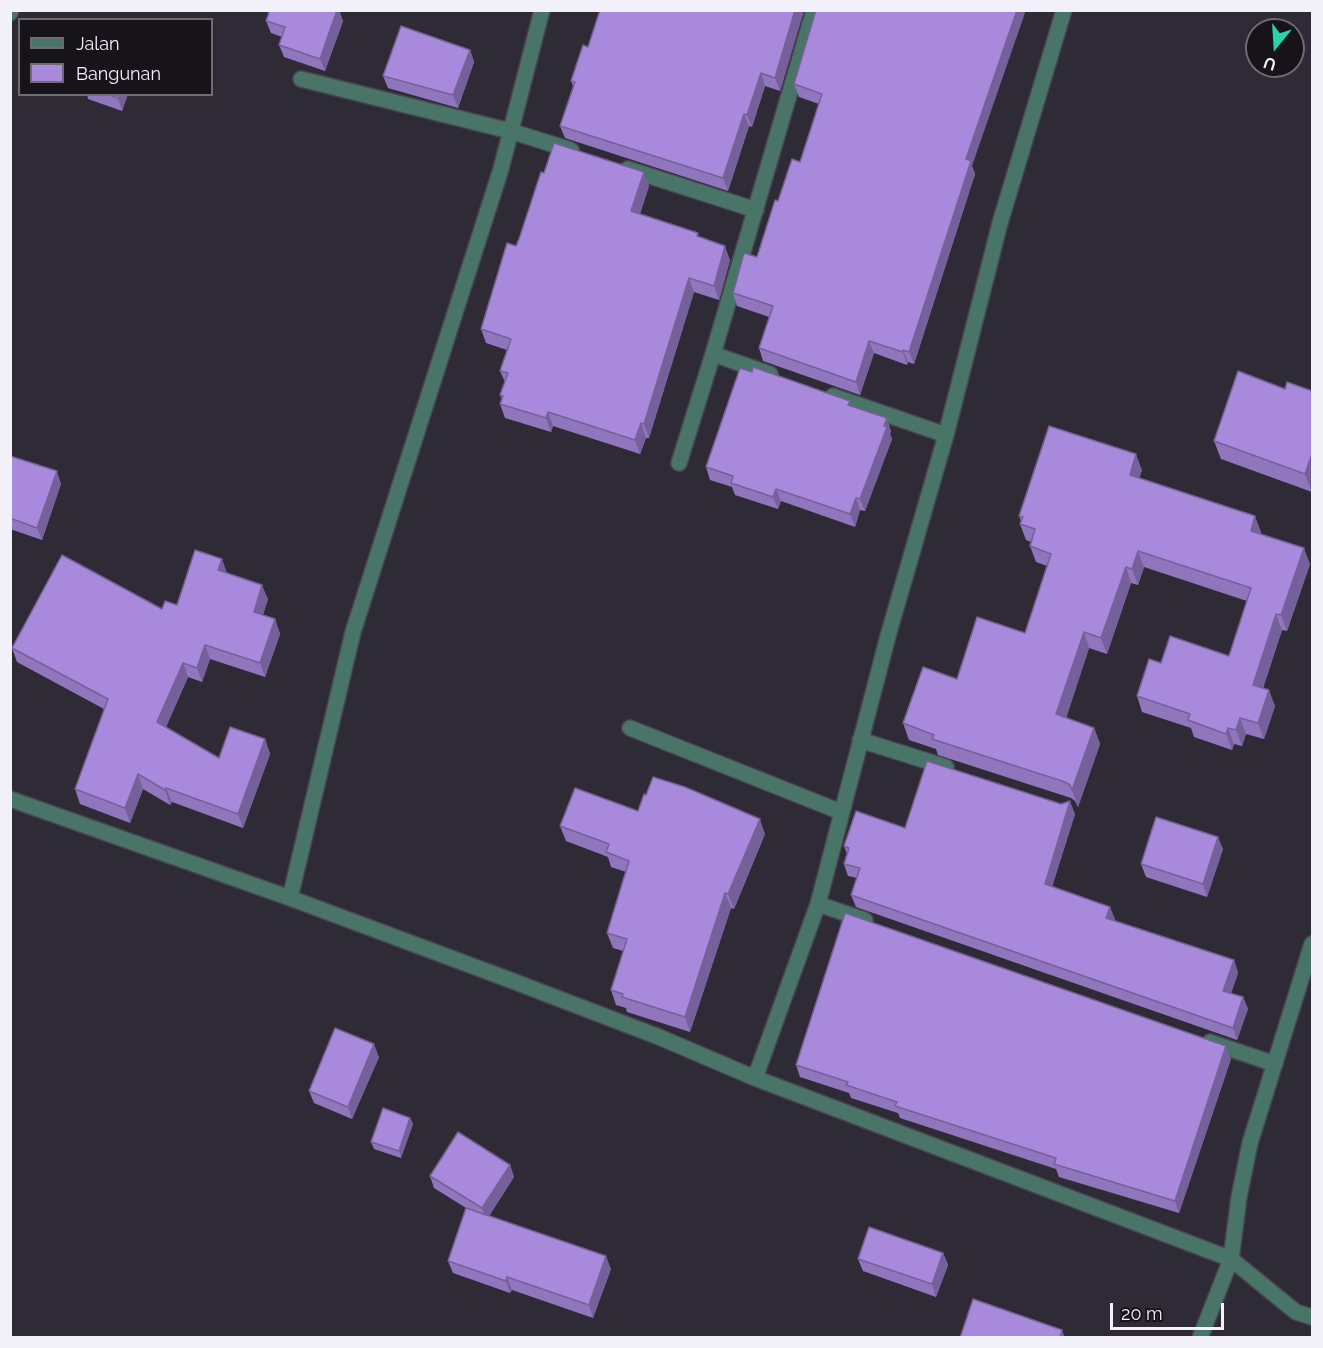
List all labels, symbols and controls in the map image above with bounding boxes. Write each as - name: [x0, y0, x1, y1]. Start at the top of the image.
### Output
- legend: [18, 18, 213, 96]
- north arrow: [1245, 18, 1305, 78]
- text: Jalan: [76, 33, 120, 54]
- text: U: [1261, 53, 1279, 75]
- text: Bangunan: [76, 63, 161, 84]
- scale bar: [1113, 1291, 1227, 1329]
- text: 20 m: [1121, 1303, 1163, 1324]

